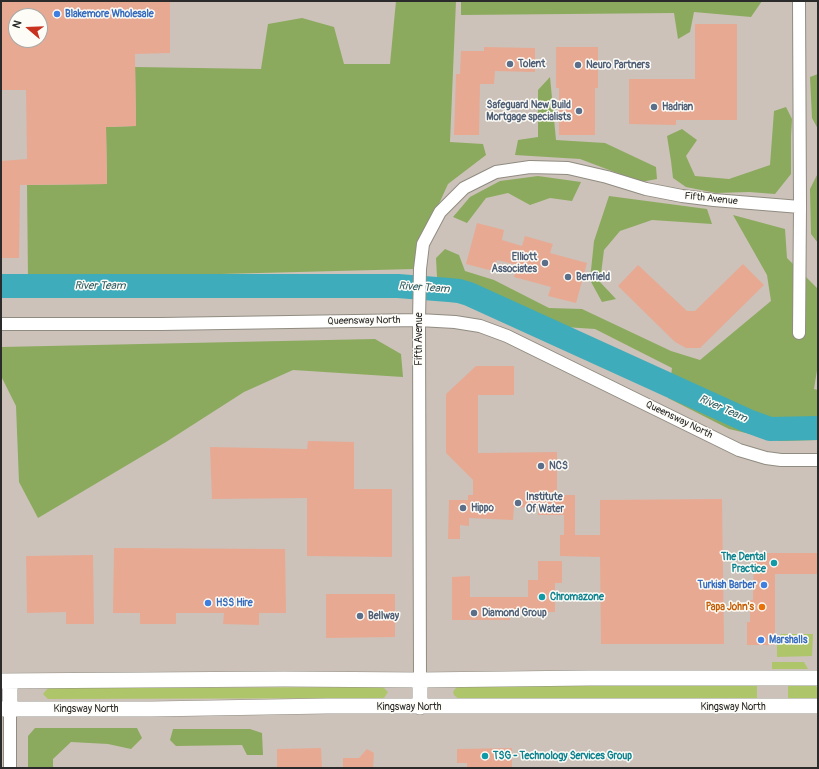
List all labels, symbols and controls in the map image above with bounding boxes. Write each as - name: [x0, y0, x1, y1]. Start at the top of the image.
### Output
- north arrow: [8, 8, 48, 48]
- place label: Blakemore Wholesale: [65, 8, 154, 20]
- marker: Blakemore Wholesale: [52, 9, 62, 19]
- text: N: [10, 19, 24, 30]
- place label: Tolent: [518, 58, 545, 70]
- marker: Tolent: [505, 59, 515, 69]
- place label: Neuro Partners: [586, 59, 650, 71]
- marker: Neuro Partners: [573, 60, 583, 70]
- place label: Safeguard New Build Mortgage specialists: [486, 99, 571, 122]
- place label: Hadrian: [662, 101, 693, 113]
- marker: Hadrian: [649, 102, 659, 112]
- marker: Safeguard New Build Mortgage specialists: [574, 106, 584, 116]
- street label: Fifth Avenue: [684, 190, 738, 208]
- place label: Elliott Associates: [492, 251, 537, 274]
- marker: Elliott Associates: [540, 258, 550, 268]
- place label: Benfield: [576, 271, 610, 283]
- marker: Benfield: [563, 272, 573, 282]
- water label: River Team: [74, 279, 126, 293]
- water label: River Team: [398, 280, 450, 296]
- street label: Fifth Avenue: [413, 312, 425, 366]
- street label: Queensway North: [327, 314, 401, 328]
- water label: River Team: [697, 393, 749, 425]
- street label: Queensway North: [644, 399, 714, 441]
- place label: NCS: [549, 460, 568, 472]
- marker: NCS: [536, 461, 546, 471]
- place label: Institute Of Water: [526, 491, 564, 514]
- marker: Institute Of Water: [513, 498, 523, 508]
- place label: Hippo: [471, 502, 494, 514]
- marker: Hippo: [458, 503, 468, 513]
- place label: The Dental Practice: [721, 551, 766, 574]
- marker: The Dental Practice: [769, 558, 779, 568]
- place label: Turkish Barber: [698, 579, 756, 591]
- marker: Turkish Barber: [759, 580, 769, 590]
- place label: Chromazone: [550, 591, 604, 603]
- marker: Chromazone: [537, 592, 547, 602]
- place label: HSS Hire: [216, 597, 253, 609]
- marker: HSS Hire: [203, 598, 213, 608]
- place label: Papa John's: [706, 601, 754, 613]
- marker: Papa John's: [757, 602, 767, 612]
- place label: Diamond Group: [482, 607, 547, 619]
- marker: Diamond Group: [469, 608, 479, 618]
- place label: Bellway: [368, 610, 399, 622]
- marker: Bellway: [355, 611, 365, 621]
- place label: Marshalls: [769, 634, 807, 646]
- marker: Marshalls: [756, 635, 766, 645]
- street label: Kingsway North: [376, 701, 442, 713]
- street label: Kingsway North: [700, 701, 766, 713]
- street label: Kingsway North: [53, 703, 119, 715]
- place label: TSG - Technology Services Group: [493, 750, 632, 762]
- marker: TSG - Technology Services Group: [480, 751, 490, 761]

